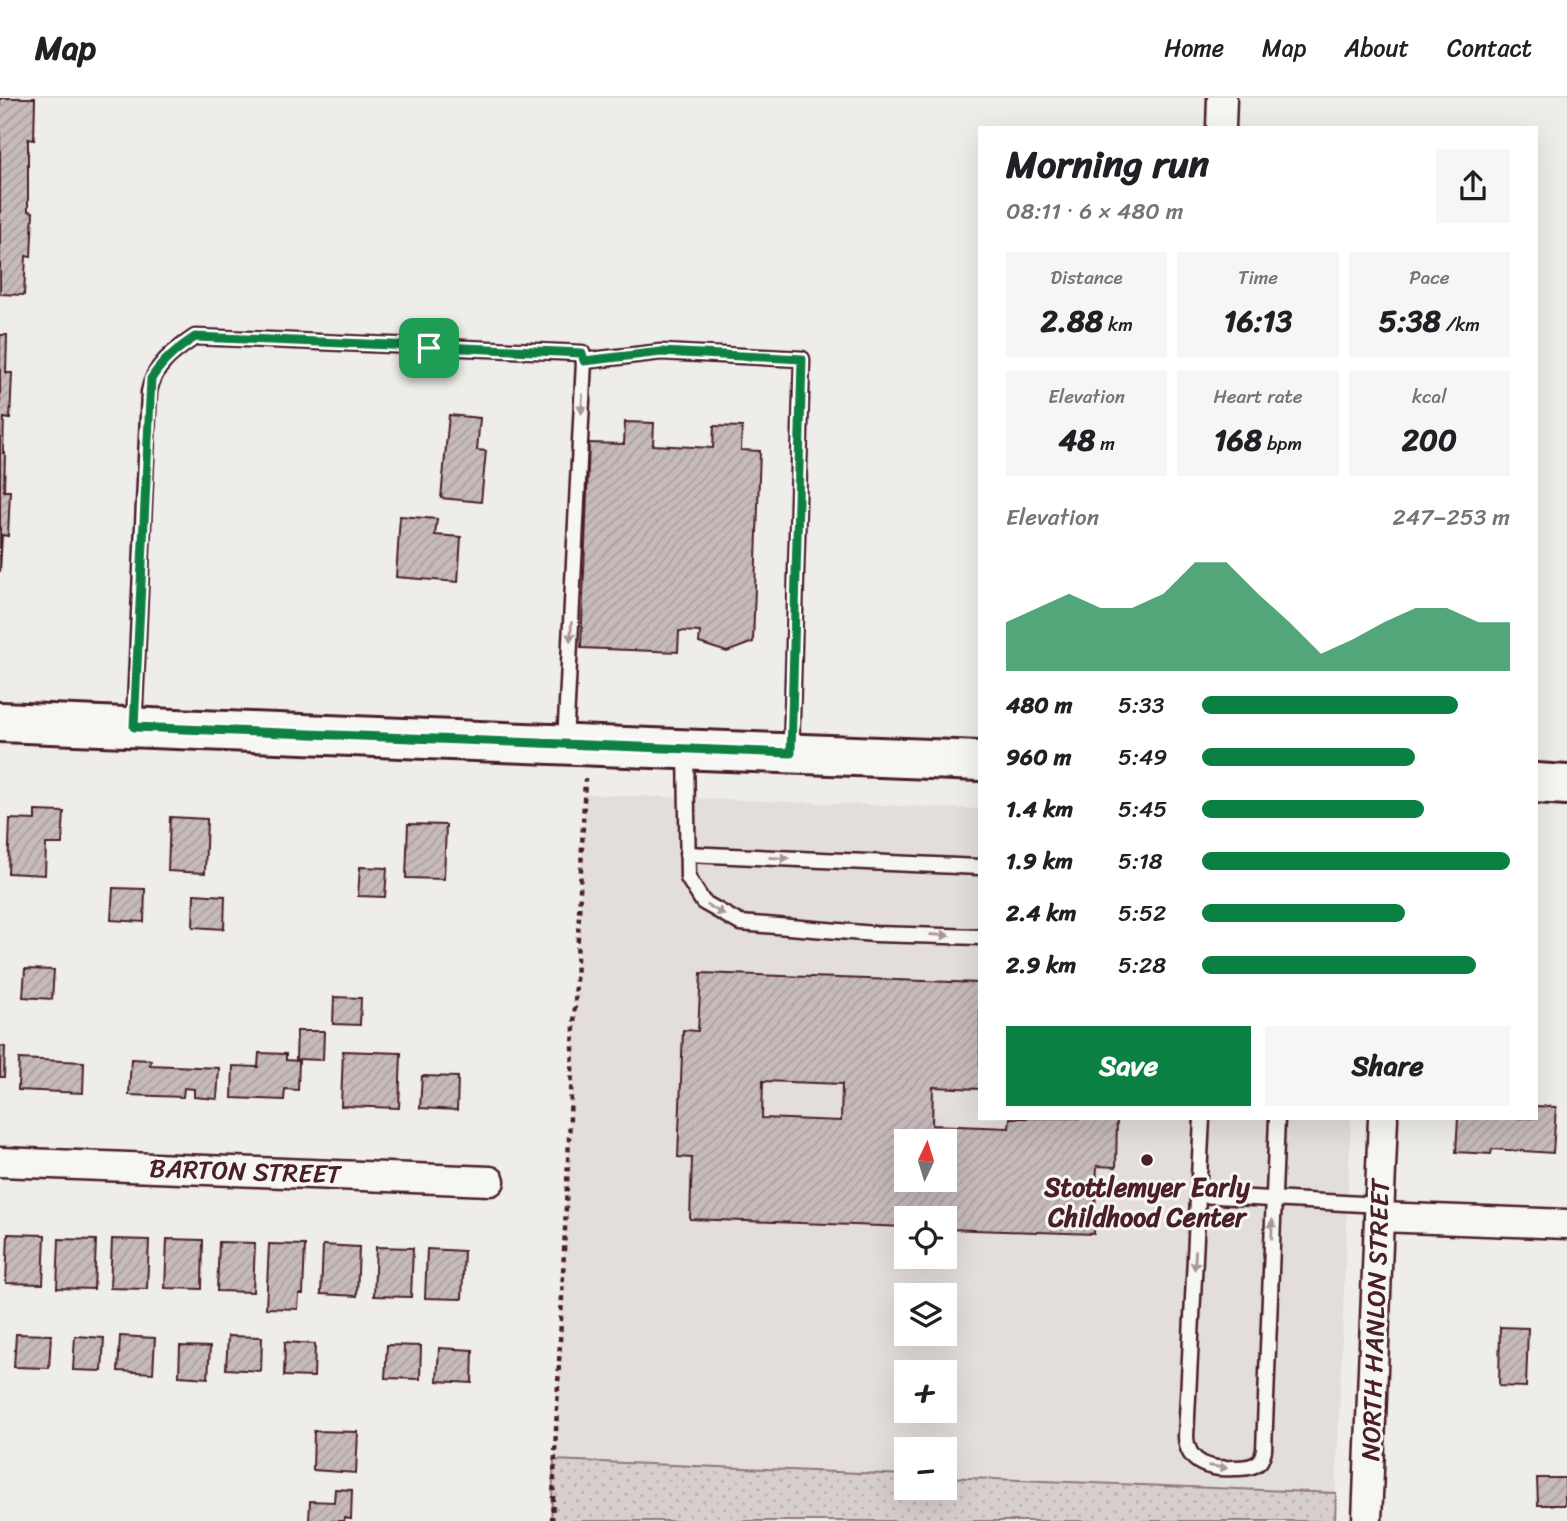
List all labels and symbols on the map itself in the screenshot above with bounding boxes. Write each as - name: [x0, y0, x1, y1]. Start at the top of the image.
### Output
- pin: [399, 318, 459, 378]
- one-way arrow: [577, 394, 588, 416]
- one-way arrow: [565, 621, 576, 643]
- one-way arrow: [769, 853, 791, 864]
- one-way arrow: [707, 904, 726, 916]
- one-way arrow: [929, 930, 951, 941]
- north arrow: [894, 1129, 957, 1192]
- street label: BARTON STREET: [149, 1145, 344, 1197]
- marker: Stottlemyer Early Childhood Center: [1139, 1152, 1155, 1168]
- place label: Stottlemyer Early Childhood Center: [1043, 1164, 1250, 1240]
- street label: NORTH HANLON STREET: [1347, 1176, 1403, 1462]
- one-way arrow: [1267, 1218, 1278, 1240]
- one-way arrow: [1189, 1249, 1200, 1271]
- one-way arrow: [1207, 1462, 1229, 1473]

